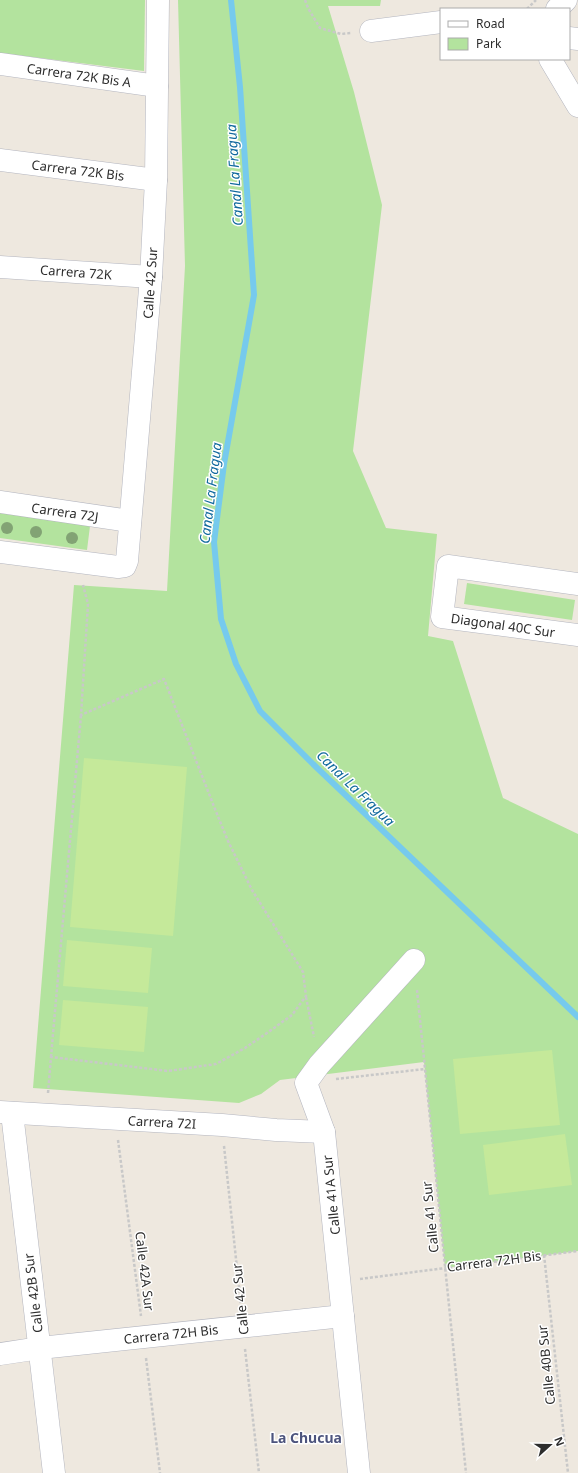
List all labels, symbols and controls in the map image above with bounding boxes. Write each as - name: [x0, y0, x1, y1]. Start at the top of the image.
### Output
- legend: [440, 8, 570, 60]
- text: Road: [476, 15, 505, 32]
- text: Park: [476, 35, 502, 52]
- street label: Carrera 72K Bis A: [26, 59, 133, 91]
- water label: Canal La Fragua: [221, 123, 247, 226]
- street label: Carrera 72K Bis: [31, 155, 125, 185]
- street label: Calle 42 Sur: [139, 246, 162, 319]
- street label: Carrera 72K: [39, 261, 113, 284]
- water label: Canal La Fragua: [194, 441, 226, 545]
- street label: Carrera 72J: [30, 498, 100, 526]
- street label: Diagonal 40C Sur: [450, 609, 557, 641]
- water label: Canal La Fragua: [313, 746, 399, 830]
- street label: Carrera 72I: [127, 1111, 197, 1133]
- street label: Calle 41A Sur: [318, 1154, 344, 1236]
- street label: Calle 41 Sur: [417, 1180, 443, 1254]
- street label: Calle 42A Sur: [131, 1230, 159, 1312]
- street label: Carrera 72H Bis: [446, 1246, 542, 1276]
- street label: Calle 42B Sur: [19, 1251, 47, 1334]
- street label: Calle 42 Sur: [227, 1262, 253, 1336]
- street label: Carrera 72H Bis: [123, 1320, 219, 1348]
- street label: Calle 40B Sur: [533, 1324, 559, 1406]
- north arrow: [530, 1425, 570, 1465]
- district label: La Chucua: [270, 1428, 342, 1447]
- text: N: [551, 1434, 568, 1448]

